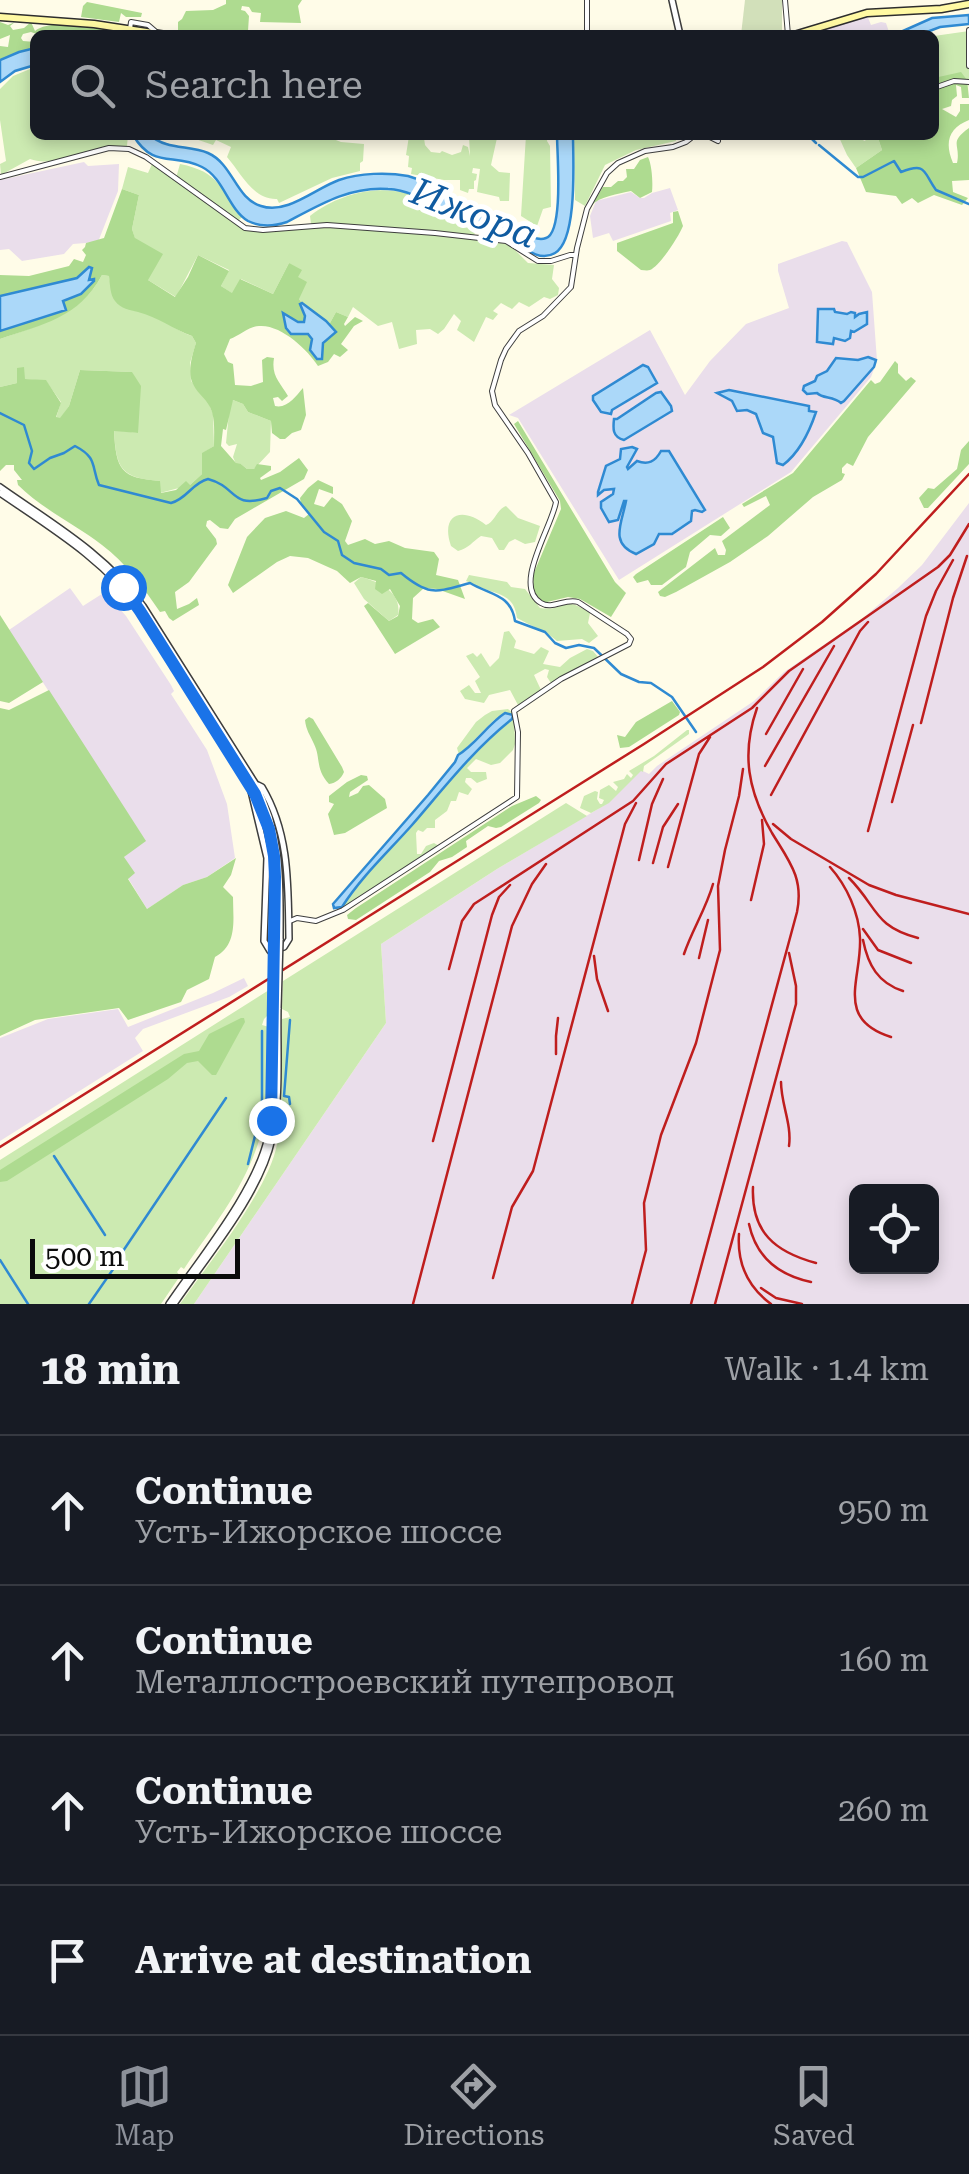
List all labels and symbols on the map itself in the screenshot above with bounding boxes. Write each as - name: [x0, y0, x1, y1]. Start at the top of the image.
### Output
- water label: Ижора: [404, 169, 543, 257]
- route start: [101, 565, 147, 611]
- route end: [249, 1098, 295, 1144]
- scale bar: [30, 1234, 240, 1278]

